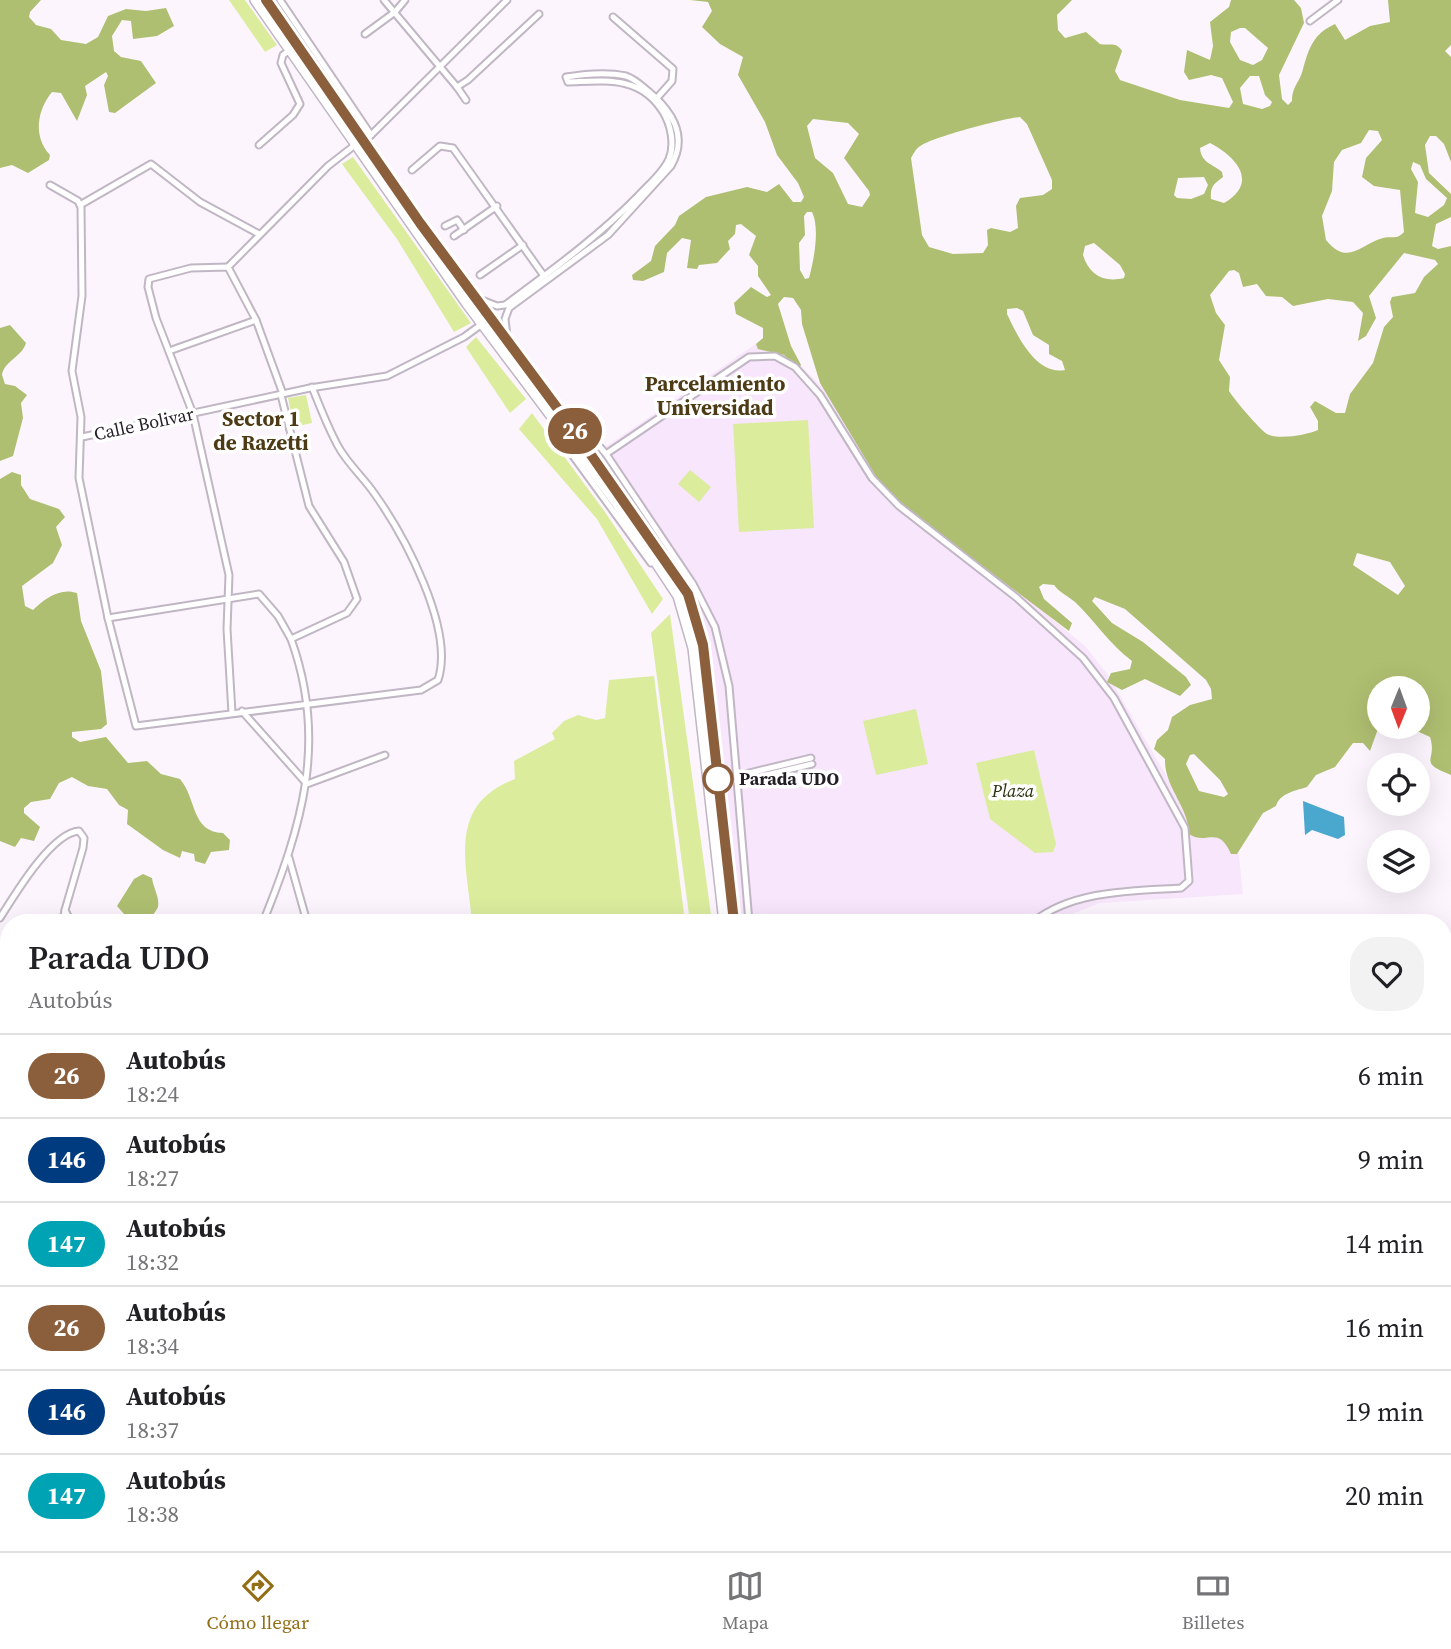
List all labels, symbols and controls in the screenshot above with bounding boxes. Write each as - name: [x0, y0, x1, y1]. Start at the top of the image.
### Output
- district label: Parcelamiento Universidad: [645, 369, 786, 422]
- street label: Calle Bolivar: [92, 401, 197, 446]
- district label: Sector 1 de Razetti: [213, 404, 309, 457]
- line badge: 26: [544, 408, 606, 454]
- text: 26: [562, 414, 588, 447]
- north arrow: [1367, 676, 1430, 738]
- map controls: [1367, 676, 1430, 893]
- button: locate: [1367, 753, 1430, 816]
- marker: Parada UDO: [703, 764, 733, 794]
- place label: Parada UDO: [739, 766, 840, 791]
- park label: Plaza: [991, 778, 1035, 803]
- button: layers: [1367, 830, 1430, 893]
- text: Parada UDO: [28, 935, 210, 980]
- button: heart: [1350, 937, 1424, 1011]
- text: Autobús: [28, 984, 113, 1016]
- text: Autobús: [126, 1042, 226, 1078]
- text: 6 min: [1358, 1058, 1424, 1094]
- text: 26: [53, 1059, 80, 1092]
- text: 18:24: [126, 1078, 179, 1110]
- text: Autobús: [126, 1126, 226, 1162]
- text: 9 min: [1358, 1142, 1424, 1178]
- text: 146: [47, 1143, 86, 1176]
- text: 18:27: [126, 1162, 179, 1194]
- text: Autobús: [126, 1210, 226, 1246]
- text: 14 min: [1345, 1226, 1424, 1262]
- text: 147: [47, 1227, 86, 1260]
- text: 18:32: [126, 1246, 179, 1278]
- text: Autobús: [126, 1294, 226, 1330]
- text: 16 min: [1345, 1310, 1424, 1346]
- text: 26: [53, 1311, 80, 1344]
- text: 18:34: [126, 1330, 179, 1362]
- text: Autobús: [126, 1378, 226, 1414]
- text: 19 min: [1345, 1394, 1424, 1430]
- text: 146: [47, 1395, 86, 1428]
- text: 18:37: [126, 1414, 179, 1446]
- text: Autobús: [126, 1462, 226, 1498]
- text: 20 min: [1345, 1478, 1424, 1514]
- text: 147: [47, 1479, 86, 1512]
- text: 18:38: [126, 1498, 179, 1530]
- tab: Cómo llegar: [206, 1567, 309, 1635]
- tab: Mapa: [722, 1567, 769, 1635]
- tab: Billetes: [1182, 1567, 1244, 1635]

